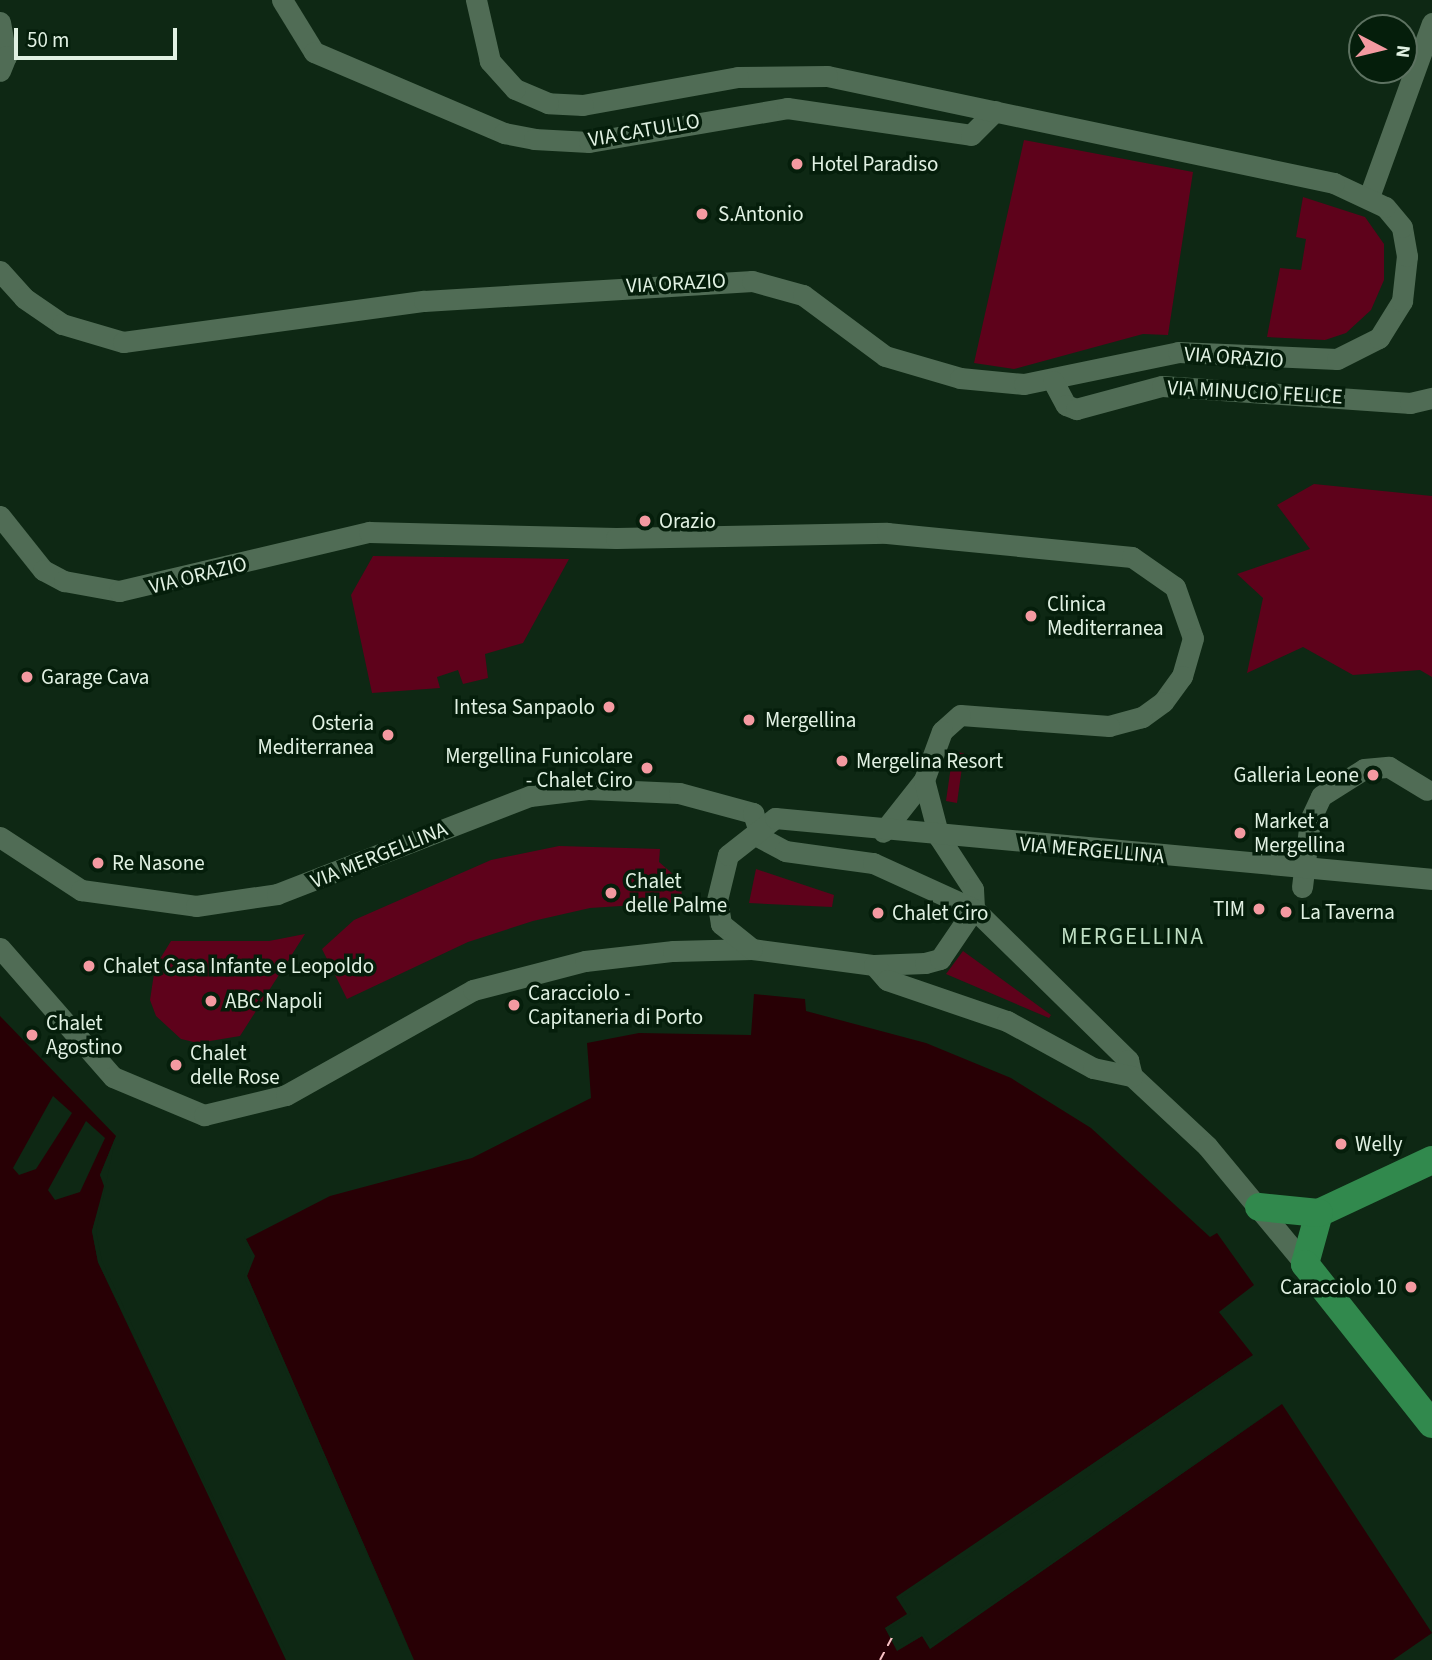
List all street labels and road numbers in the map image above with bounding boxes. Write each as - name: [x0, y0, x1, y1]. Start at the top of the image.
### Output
- street label: VIA CATULLO: [586, 108, 702, 152]
- street label: VIA ORAZIO: [626, 268, 726, 298]
- street label: VIA ORAZIO: [1183, 341, 1285, 373]
- street label: VIA MINUCIO FELICE: [1167, 375, 1343, 409]
- street label: VIA ORAZIO: [147, 551, 249, 599]
- street label: VIA MERGELLINA: [307, 816, 451, 894]
- street label: VIA MERGELLINA: [1019, 831, 1165, 869]

